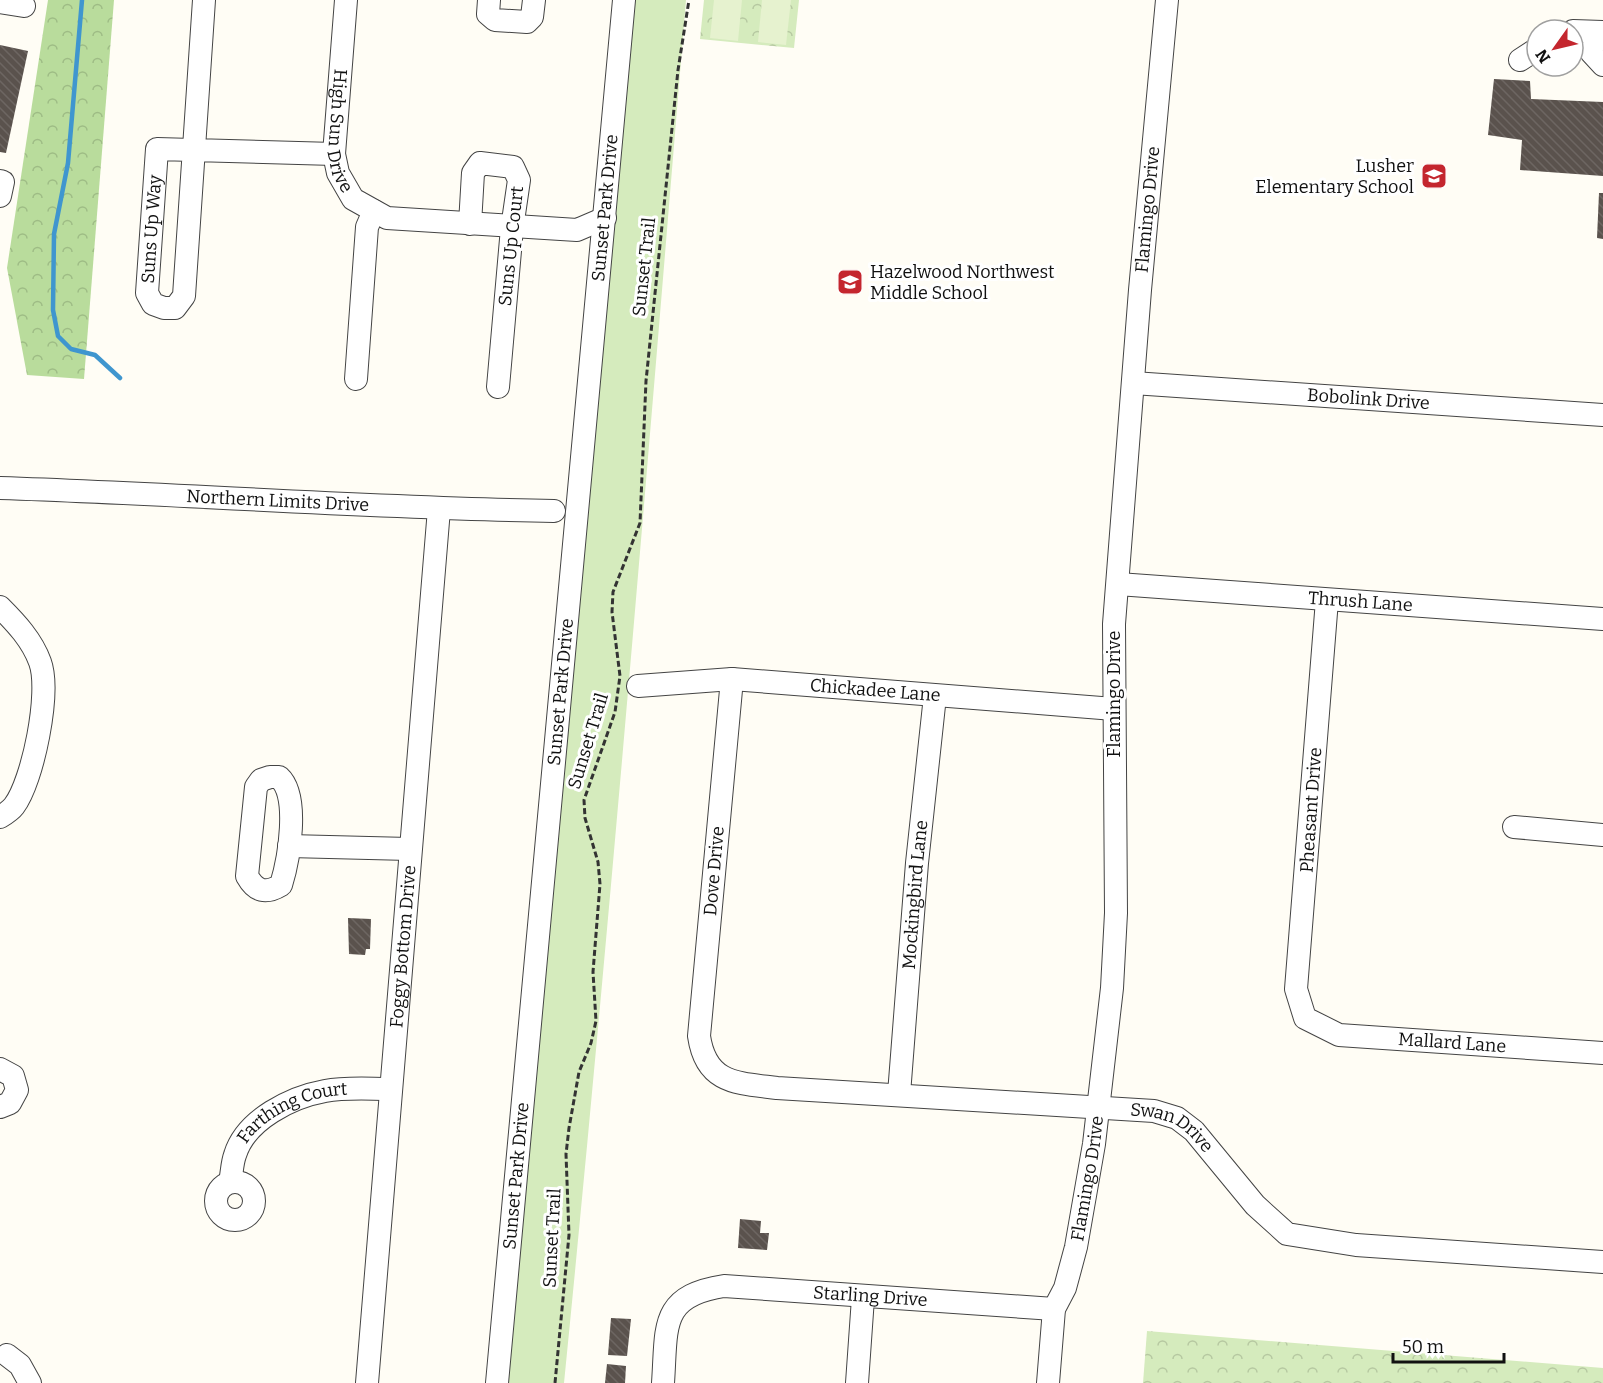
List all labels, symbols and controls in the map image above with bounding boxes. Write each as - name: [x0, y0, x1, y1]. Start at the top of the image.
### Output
- north arrow: [1525, 18, 1585, 78]
- text: N: [1532, 46, 1554, 67]
- street label: High Sun Drive: [322, 68, 358, 197]
- street label: Sunset Park Drive: [587, 133, 623, 282]
- street label: Flamingo Drive: [1131, 145, 1164, 274]
- place label: Lusher Elementary School: [1255, 155, 1414, 198]
- school or university icon: Lusher Elementary School: [1419, 161, 1449, 191]
- street label: Suns Up Way: [137, 174, 166, 284]
- street label: Suns Up Court: [494, 185, 528, 307]
- street label: Sunset Trail: [628, 216, 660, 318]
- place label: Hazelwood Northwest Middle School: [870, 261, 1055, 304]
- school or university icon: Hazelwood Northwest Middle School: [835, 267, 865, 297]
- street label: Bobolink Drive: [1306, 384, 1430, 414]
- street label: Northern Limits Drive: [186, 485, 370, 516]
- street label: Thrush Lane: [1307, 587, 1413, 616]
- street label: Sunset Park Drive: [543, 617, 578, 766]
- street label: Flamingo Drive: [1103, 631, 1125, 757]
- street label: Chickadee Lane: [809, 674, 941, 706]
- street label: Sunset Trail: [563, 690, 613, 792]
- street label: Pheasant Drive: [1296, 747, 1326, 873]
- street label: Mockingbird Lane: [898, 819, 933, 970]
- street label: Dove Drive: [699, 825, 729, 917]
- street label: Foggy Bottom Drive: [385, 864, 421, 1029]
- street label: Mallard Lane: [1397, 1028, 1507, 1057]
- street label: Farthing Court: [232, 1078, 348, 1147]
- street label: Swan Drive: [1130, 1099, 1218, 1157]
- street label: Sunset Park Drive: [498, 1101, 534, 1250]
- street label: Flamingo Drive: [1066, 1114, 1108, 1243]
- street label: Sunset Trail: [538, 1188, 566, 1288]
- street label: Starling Drive: [812, 1281, 928, 1311]
- scale bar: [1393, 1326, 1504, 1364]
- text: 50 m: [1402, 1336, 1444, 1358]

